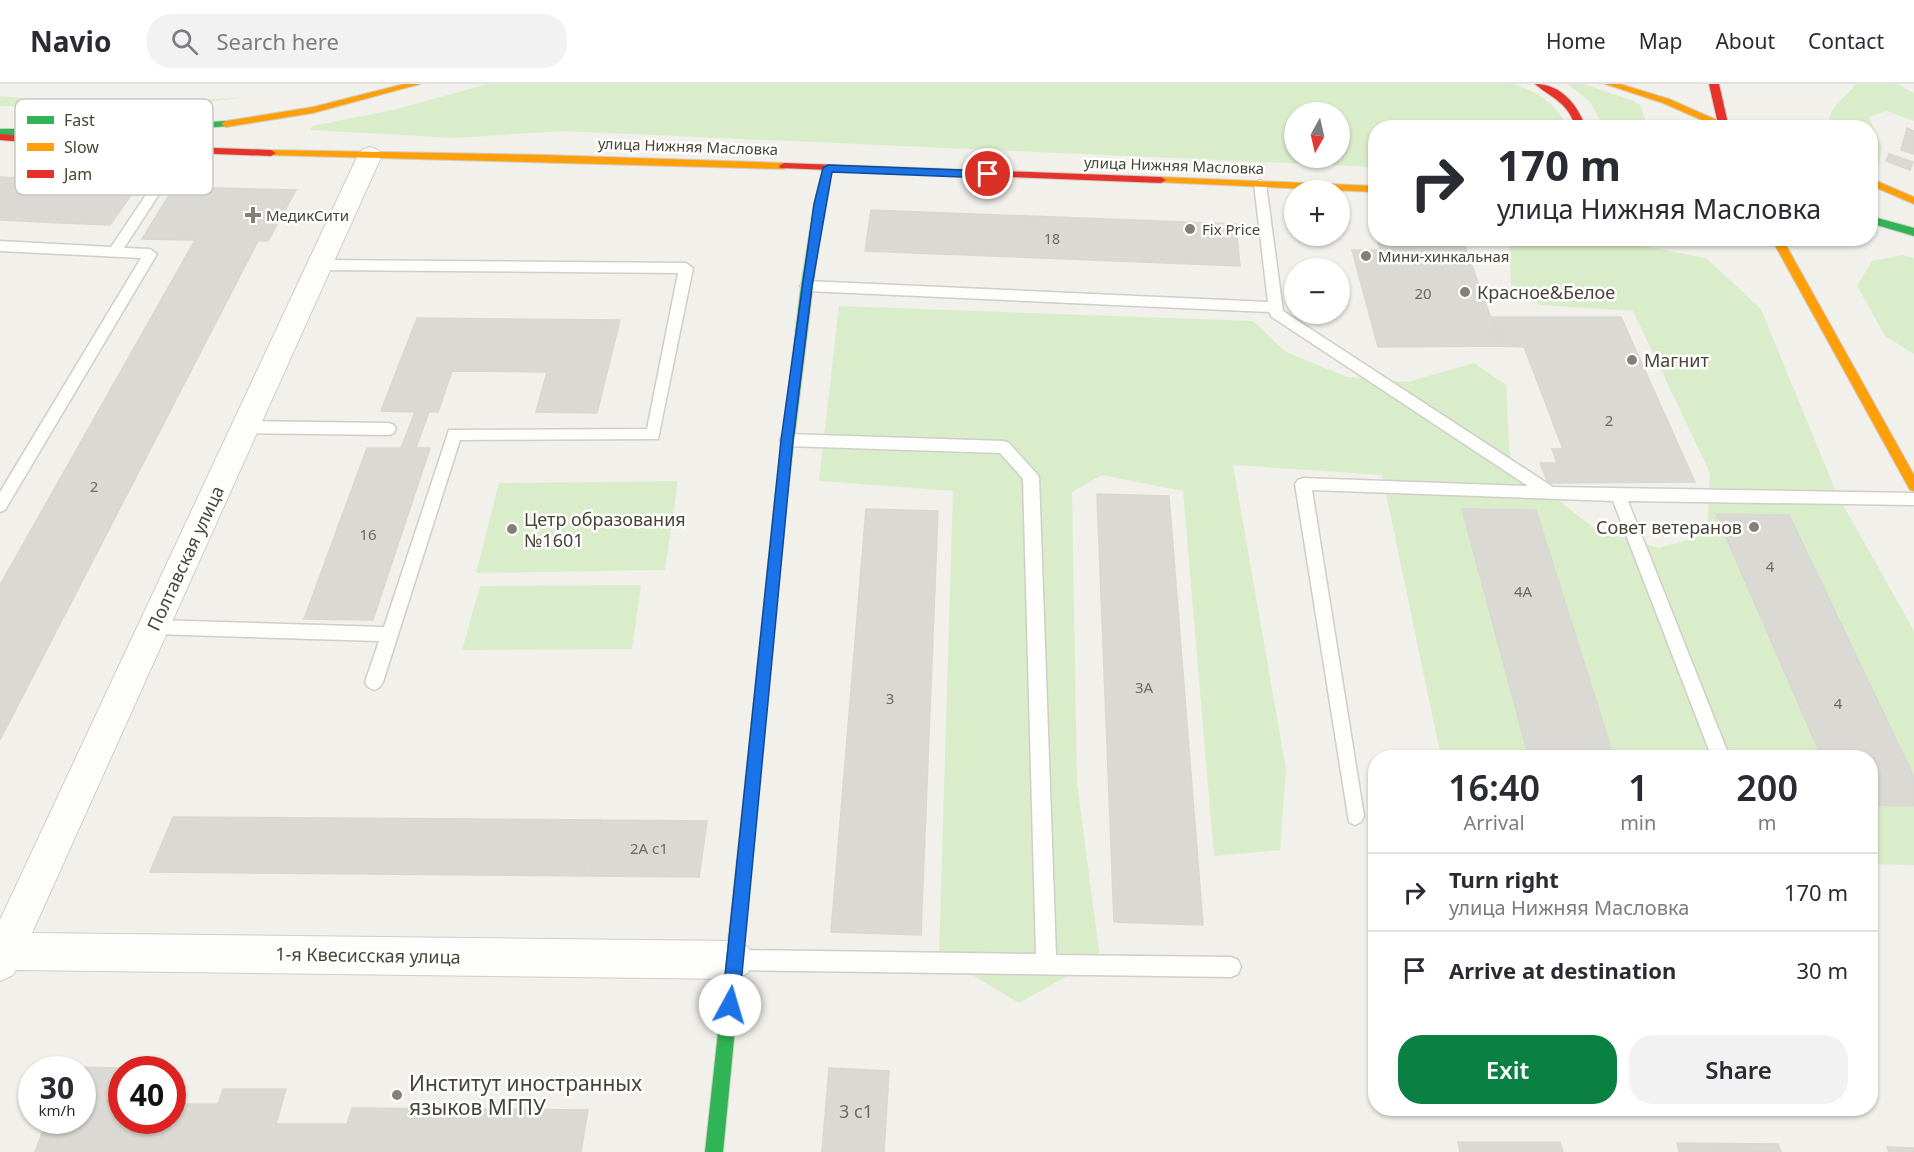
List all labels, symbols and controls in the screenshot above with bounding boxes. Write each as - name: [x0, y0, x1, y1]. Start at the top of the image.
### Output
- search box: [147, 14, 567, 68]
- text: Navio: [30, 22, 111, 60]
- icon: search: [168, 25, 201, 58]
- text: Search here: [216, 26, 339, 56]
- text: Home: [1546, 27, 1606, 55]
- text: Map: [1639, 27, 1682, 55]
- text: About: [1715, 27, 1775, 55]
- text: Contact: [1808, 27, 1884, 55]
- legend: [15, 99, 213, 195]
- north arrow: [1284, 102, 1350, 168]
- map controls: [1284, 102, 1350, 324]
- text: Fast: [64, 109, 95, 131]
- street label: улица Нижняя Масловка: [598, 133, 778, 159]
- text: Slow: [64, 136, 99, 158]
- text: 170 m: [1497, 136, 1621, 193]
- icon: right: [1398, 144, 1476, 222]
- pin: [962, 148, 1013, 199]
- street label: улица Нижняя Масловка: [1084, 152, 1264, 178]
- icon: arrive: [971, 157, 1004, 190]
- text: Jam: [62, 163, 92, 185]
- button: +: [1284, 180, 1350, 246]
- text: улица Нижняя Масловка: [1497, 190, 1821, 227]
- place label: МедикСити: [266, 205, 349, 225]
- marker: МедикСити: [244, 206, 262, 224]
- place label: Fix Price: [1202, 219, 1260, 239]
- marker: Fix Price: [1183, 222, 1197, 236]
- house number: 18: [1044, 229, 1060, 248]
- place label: Мини-хинкальная: [1378, 246, 1510, 266]
- marker: Мини-хинкальная: [1359, 249, 1373, 263]
- button: −: [1284, 258, 1350, 324]
- place label: Красное&Белое: [1477, 280, 1615, 304]
- house number: 20: [1414, 283, 1432, 303]
- marker: Красное&Белое: [1458, 285, 1472, 299]
- place label: Магнит: [1644, 348, 1709, 372]
- marker: Магнит: [1625, 353, 1639, 367]
- house number: 2: [1605, 410, 1613, 430]
- house number: 2: [90, 476, 98, 496]
- street label: Полтавская улица: [141, 482, 229, 634]
- place label: Цетр образования №1601: [524, 507, 686, 552]
- place label: Совет ветеранов: [1596, 515, 1742, 539]
- marker: Совет ветеранов: [1747, 520, 1761, 534]
- marker: Цетр образования №1601: [505, 522, 519, 536]
- house number: 16: [359, 524, 377, 544]
- house number: 4: [1766, 556, 1775, 576]
- house number: 4А: [1514, 581, 1533, 601]
- house number: 3А: [1135, 677, 1154, 697]
- house number: 3: [886, 688, 894, 708]
- house number: 4: [1834, 693, 1843, 713]
- text: 16:40: [1448, 763, 1540, 812]
- text: 1: [1628, 763, 1649, 812]
- text: 200: [1736, 763, 1798, 812]
- text: Arrival: [1464, 809, 1525, 836]
- text: min: [1620, 809, 1656, 836]
- text: m: [1758, 809, 1777, 836]
- house number: 2А с1: [630, 838, 668, 858]
- text: Turn right: [1449, 864, 1559, 894]
- icon: right: [1398, 876, 1431, 909]
- text: 170 m: [1784, 877, 1848, 907]
- text: улица Нижняя Масловка: [1449, 894, 1689, 921]
- street label: 1-я Квесисская улица: [275, 941, 461, 969]
- icon: arrive: [1398, 954, 1431, 987]
- text: Arrive at destination: [1449, 955, 1676, 985]
- text: 30 m: [1797, 955, 1848, 985]
- position arrow: [698, 973, 762, 1037]
- button: Exit: [1398, 1035, 1617, 1104]
- button: Share: [1629, 1035, 1848, 1104]
- speed limit sign: 40: [108, 1056, 186, 1134]
- text: 30: [40, 1067, 74, 1108]
- place label: Институт иностранных языков МГПУ: [409, 1069, 642, 1121]
- marker: Институт иностранных языков МГПУ: [390, 1088, 404, 1102]
- house number: 3 с1: [839, 1099, 873, 1123]
- text: km/h: [39, 1100, 75, 1120]

